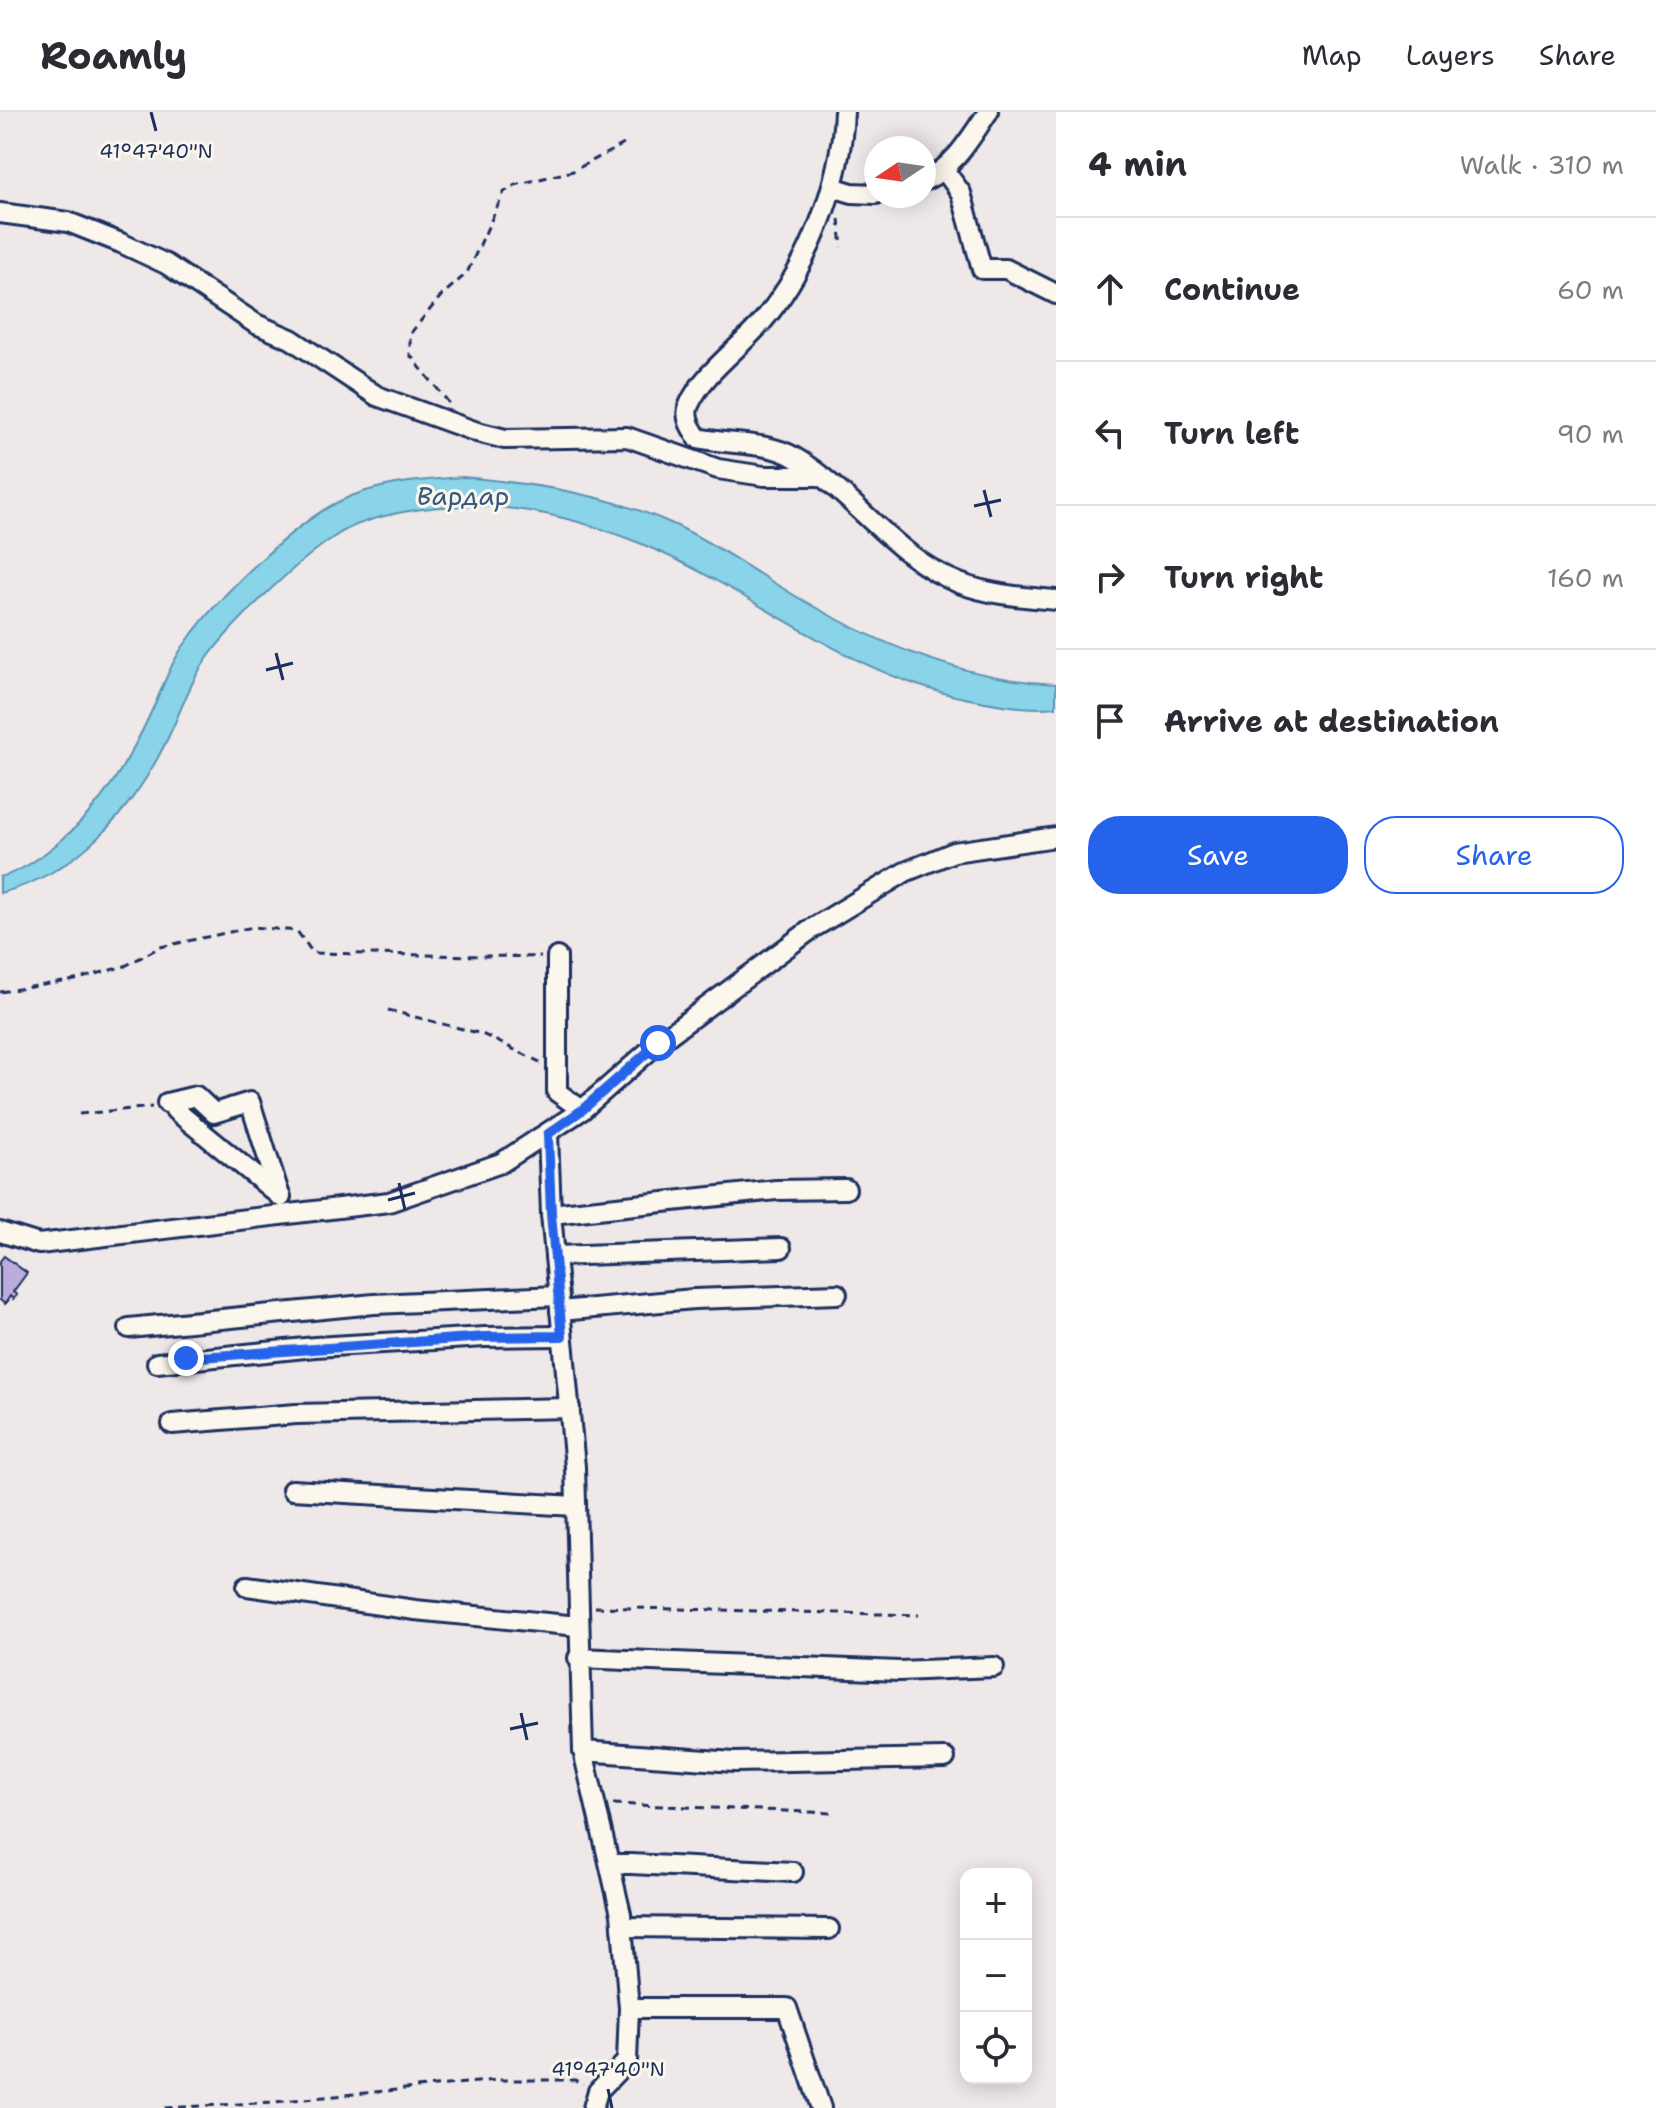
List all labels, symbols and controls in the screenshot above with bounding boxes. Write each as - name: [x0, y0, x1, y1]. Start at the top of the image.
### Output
- text: Roamly: [40, 30, 187, 81]
- text: Map: [1302, 36, 1362, 74]
- text: Layers: [1406, 36, 1495, 74]
- text: Share: [1539, 36, 1616, 74]
- north arrow: [864, 136, 936, 208]
- text: 41°47'40"N: [99, 138, 213, 164]
- text: 4 min: [1088, 141, 1187, 187]
- text: Walk · 310 m: [1460, 147, 1624, 182]
- icon: ahead: [1088, 267, 1132, 311]
- text: Continue: [1164, 269, 1300, 310]
- text: 60 m: [1557, 272, 1624, 307]
- icon: left: [1088, 411, 1132, 455]
- text: Turn left: [1164, 413, 1299, 454]
- text: 90 m: [1557, 416, 1624, 451]
- water label: Вардар: [416, 478, 510, 513]
- icon: right: [1088, 555, 1132, 599]
- text: Turn right: [1164, 557, 1323, 598]
- text: 160 m: [1547, 560, 1624, 595]
- icon: arrive: [1088, 699, 1132, 743]
- text: Arrive at destination: [1164, 701, 1499, 742]
- button: Save: [1088, 816, 1348, 894]
- button: Share: [1364, 816, 1624, 894]
- route start: [640, 1025, 676, 1061]
- route end: [168, 1340, 204, 1376]
- map controls: [960, 1868, 1032, 2084]
- button: +: [960, 1868, 1032, 1940]
- button: −: [960, 1940, 1032, 2012]
- button: locate: [960, 2012, 1032, 2084]
- text: 41°47'40"N: [551, 2056, 665, 2082]

